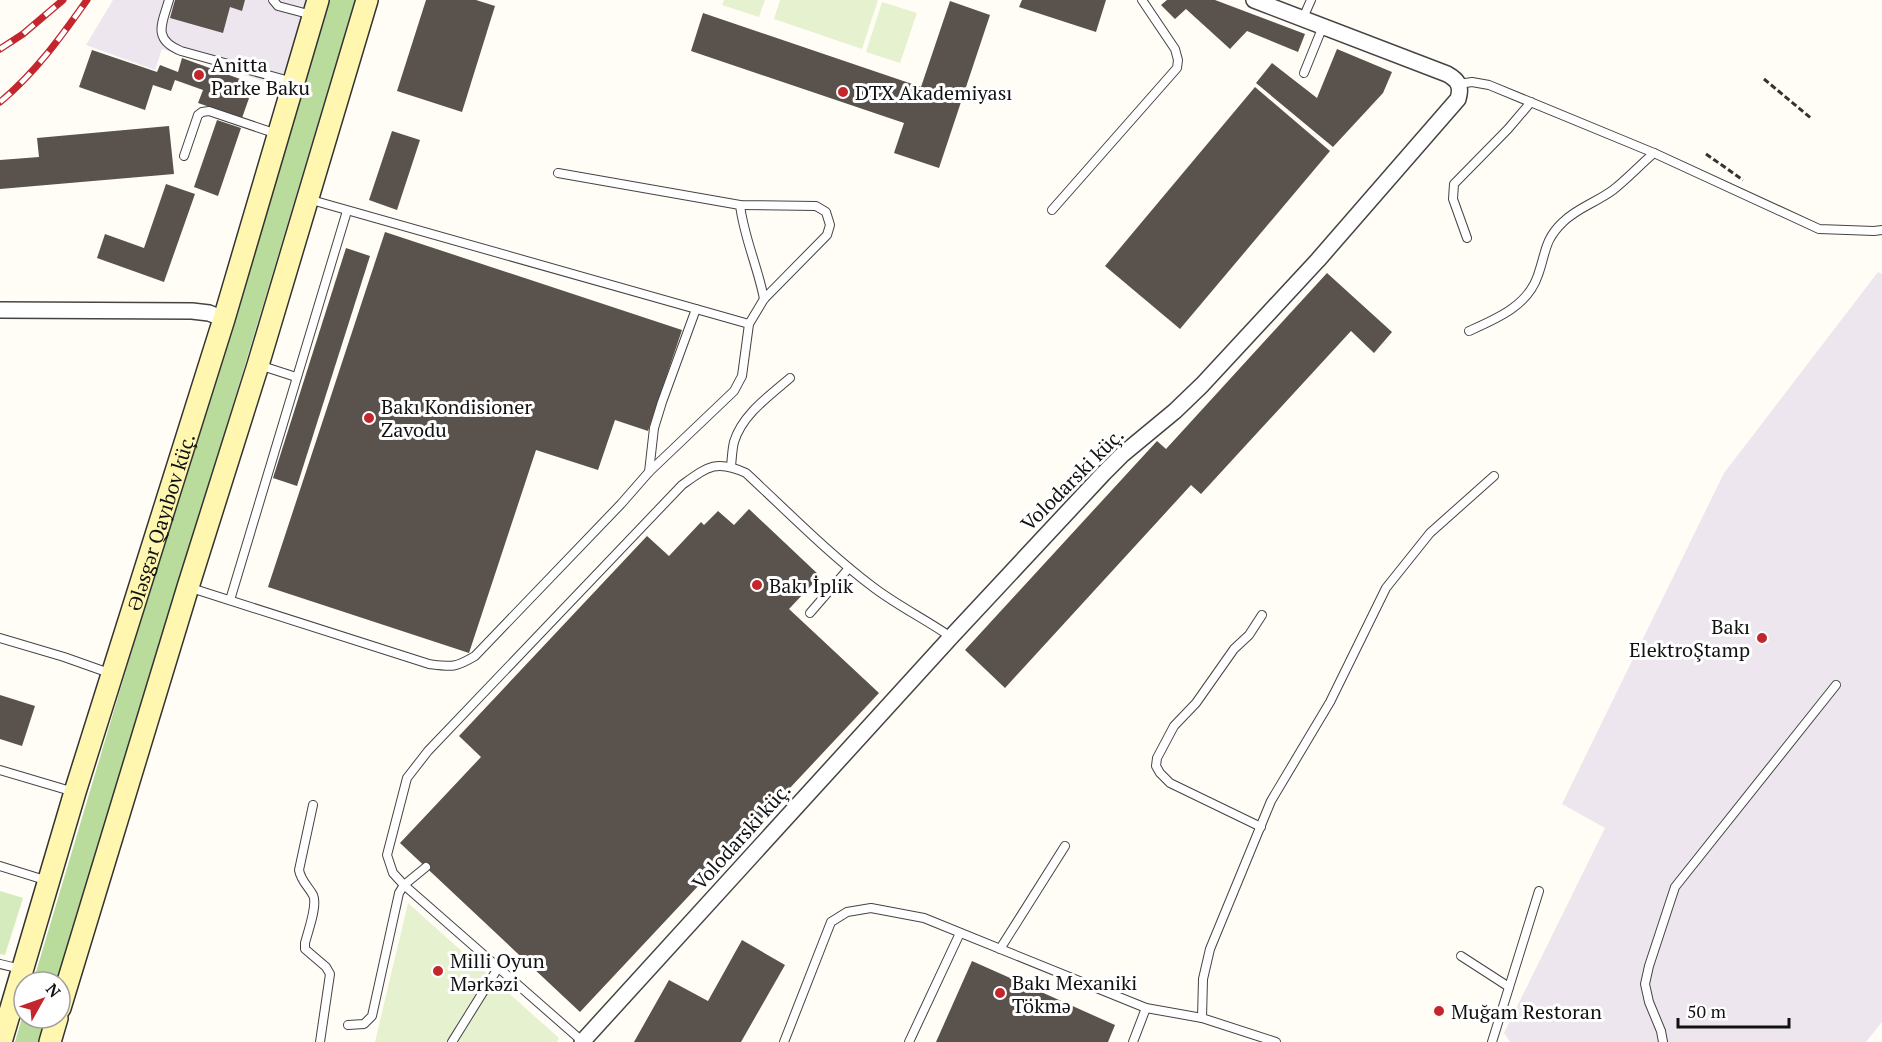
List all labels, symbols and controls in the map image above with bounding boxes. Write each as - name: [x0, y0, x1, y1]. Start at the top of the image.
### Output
- place label: Anitta Parke Baku: [211, 51, 310, 101]
- marker: Anitta Parke Baku: [192, 68, 206, 82]
- place label: DTX Akademiyası: [855, 79, 1012, 106]
- marker: DTX Akademiyası: [836, 85, 850, 99]
- place label: Bakı Kondisioner Zavodu: [381, 393, 532, 443]
- marker: Bakı Kondisioner Zavodu: [362, 411, 376, 425]
- street label: Volodarski küç.: [1015, 422, 1129, 536]
- street label: Ələsgər Qayıbov küç.: [120, 430, 201, 614]
- place label: Bakı İplik: [769, 572, 854, 599]
- marker: Bakı İplik: [750, 578, 764, 592]
- place label: Bakı ElektroŞtamp: [1629, 613, 1750, 663]
- marker: Bakı ElektroŞtamp: [1755, 631, 1769, 645]
- street label: Volodarski küç.: [686, 777, 796, 895]
- place label: Milli Oyun Mərkəzi: [450, 947, 545, 997]
- marker: Milli Oyun Mərkəzi: [431, 964, 445, 978]
- place label: Bakı Mexaniki Tökmə: [1012, 969, 1137, 1019]
- north arrow: [12, 970, 72, 1030]
- text: N: [41, 979, 66, 1002]
- marker: Bakı Mexaniki Tökmə: [993, 986, 1007, 1000]
- scale bar: [1678, 991, 1789, 1029]
- place label: Muğam Restoran: [1451, 998, 1602, 1025]
- text: 50 m: [1687, 999, 1727, 1023]
- marker: Muğam Restoran: [1432, 1004, 1446, 1018]

